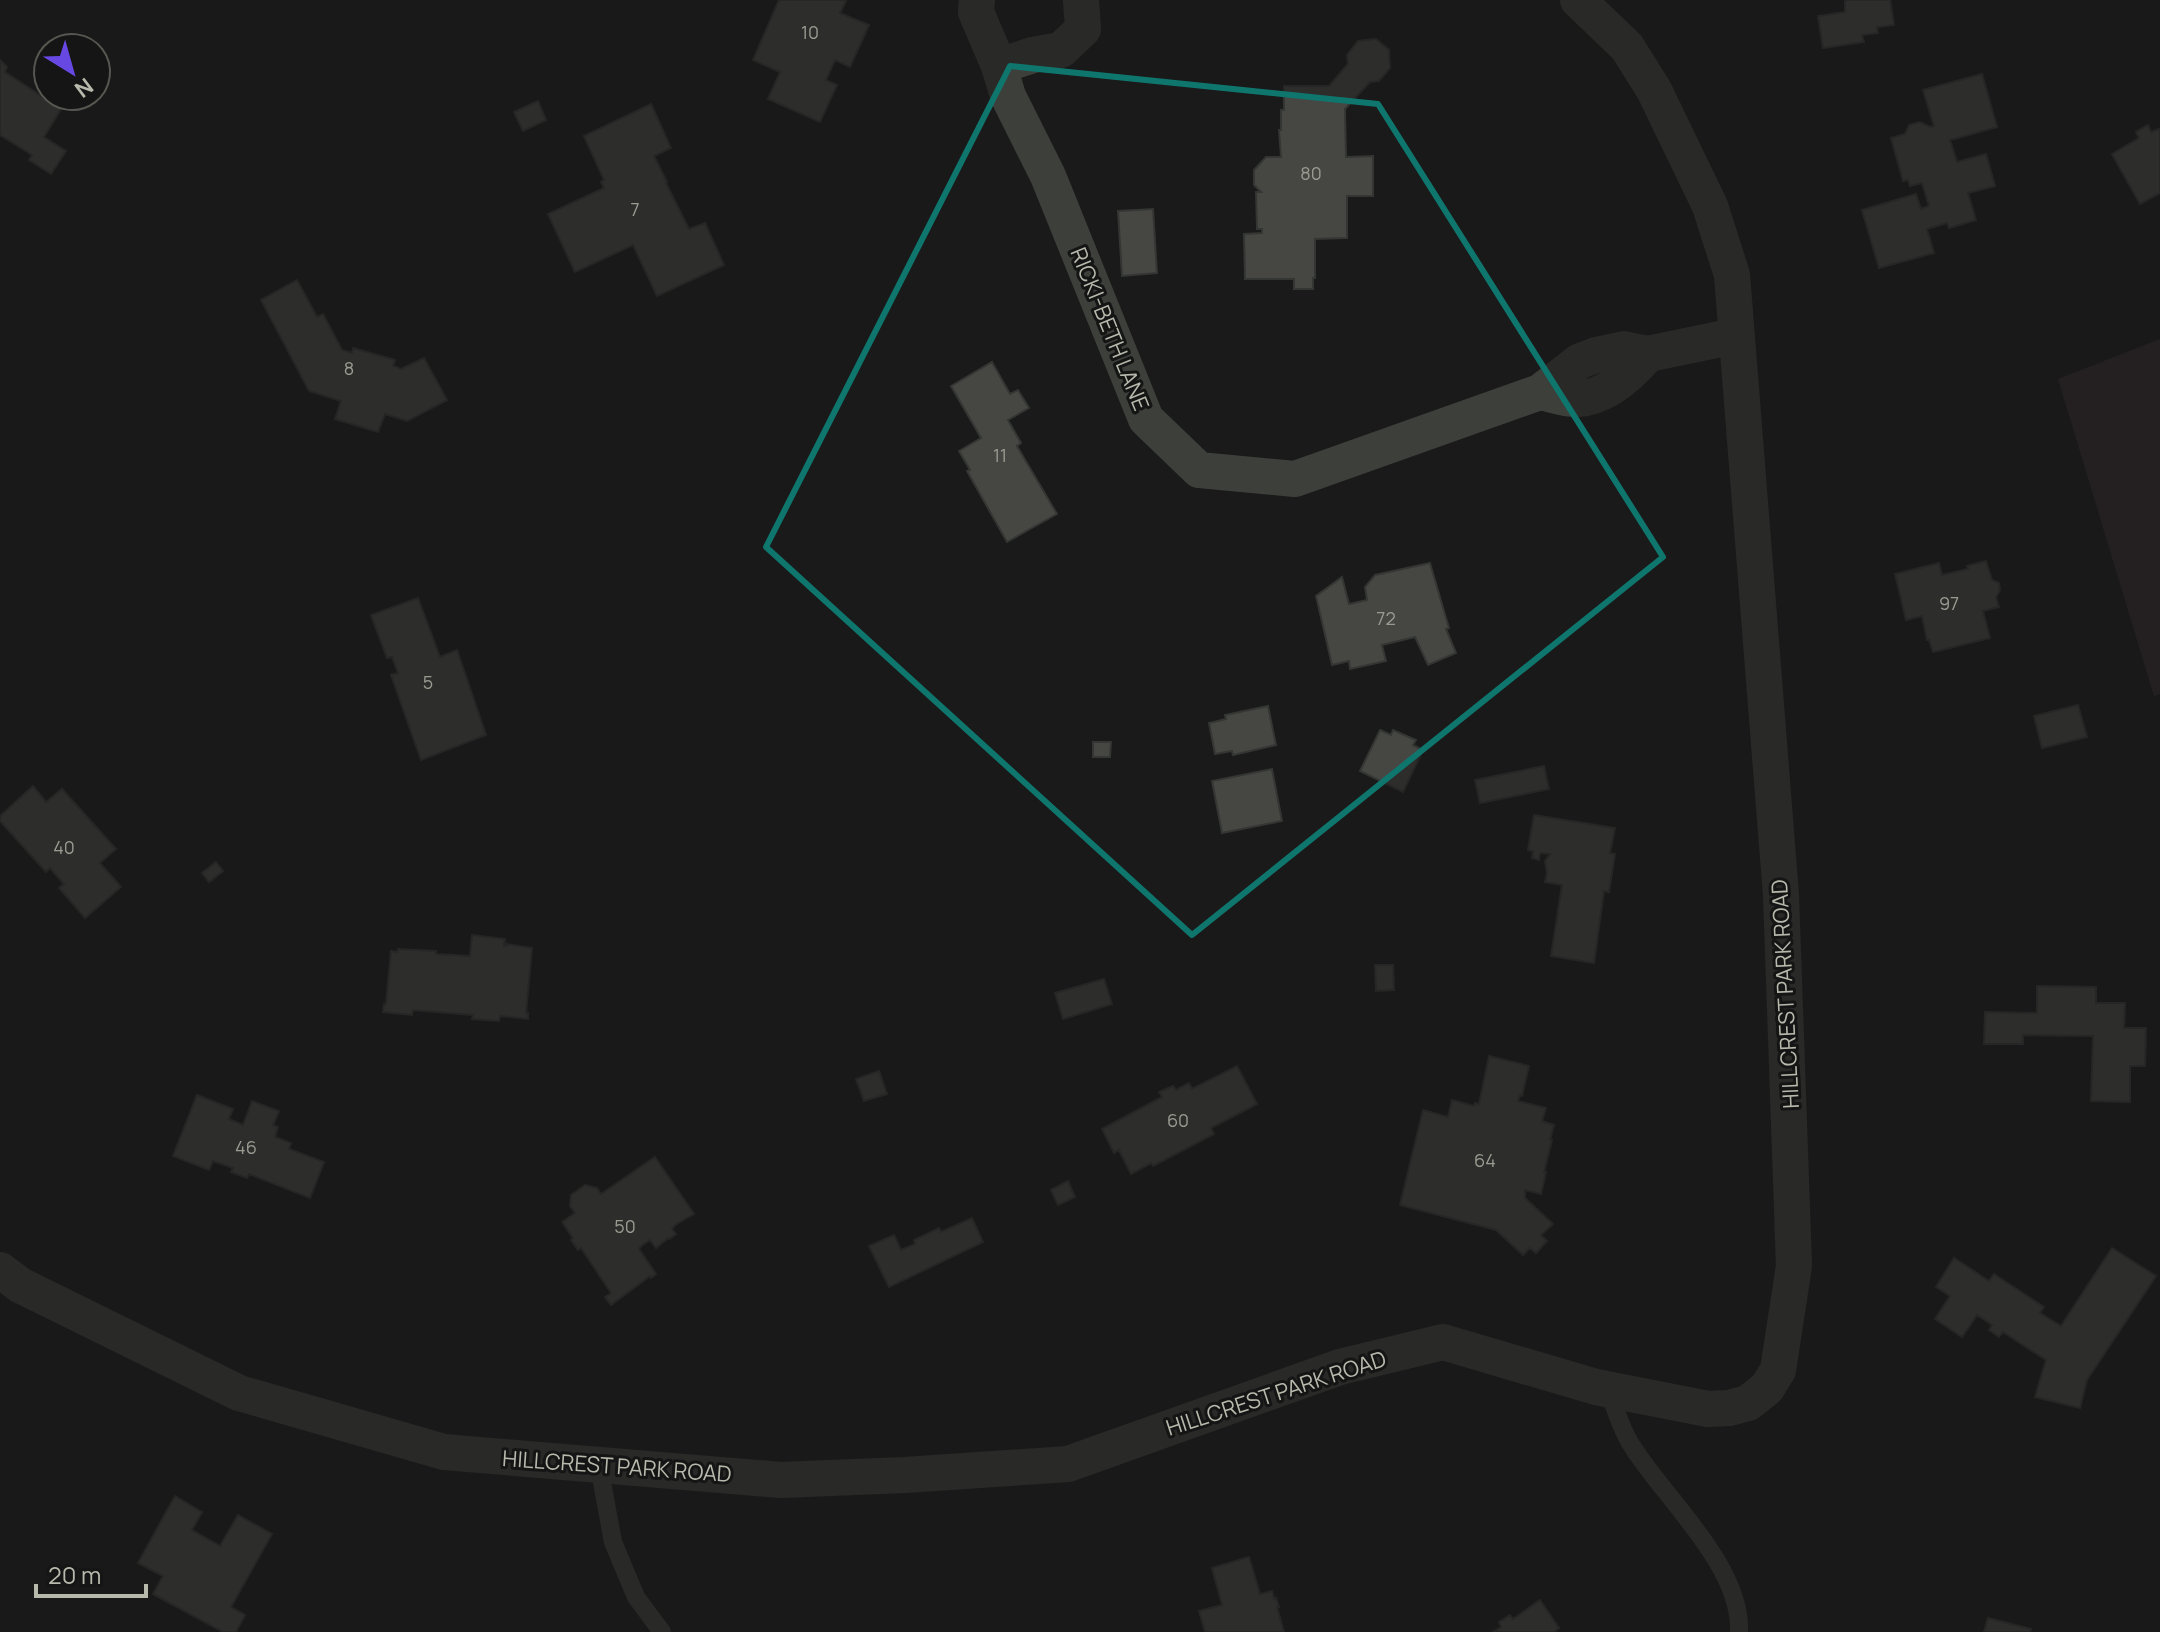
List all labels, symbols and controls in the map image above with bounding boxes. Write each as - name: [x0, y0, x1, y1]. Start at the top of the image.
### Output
- house number: 10: [801, 20, 819, 44]
- north arrow: [32, 32, 112, 112]
- text: N: [69, 71, 99, 105]
- house number: 80: [1300, 161, 1322, 185]
- house number: 7: [630, 197, 640, 221]
- street label: RICKI-BETH LANE: [1064, 243, 1156, 415]
- house number: 8: [344, 356, 354, 380]
- house number: 11: [993, 443, 1007, 467]
- house number: 97: [1939, 591, 1959, 615]
- house number: 72: [1376, 606, 1396, 630]
- house number: 5: [423, 670, 433, 694]
- house number: 40: [53, 835, 75, 859]
- street label: HILLCREST PARK ROAD: [1764, 879, 1806, 1109]
- house number: 60: [1167, 1108, 1189, 1132]
- house number: 46: [235, 1135, 257, 1159]
- house number: 64: [1474, 1148, 1496, 1172]
- house number: 50: [614, 1214, 636, 1238]
- street label: HILLCREST PARK ROAD: [1162, 1343, 1390, 1443]
- street label: HILLCREST PARK ROAD: [501, 1443, 733, 1489]
- scale bar: [36, 1548, 146, 1598]
- text: 20 m: [48, 1558, 101, 1591]

